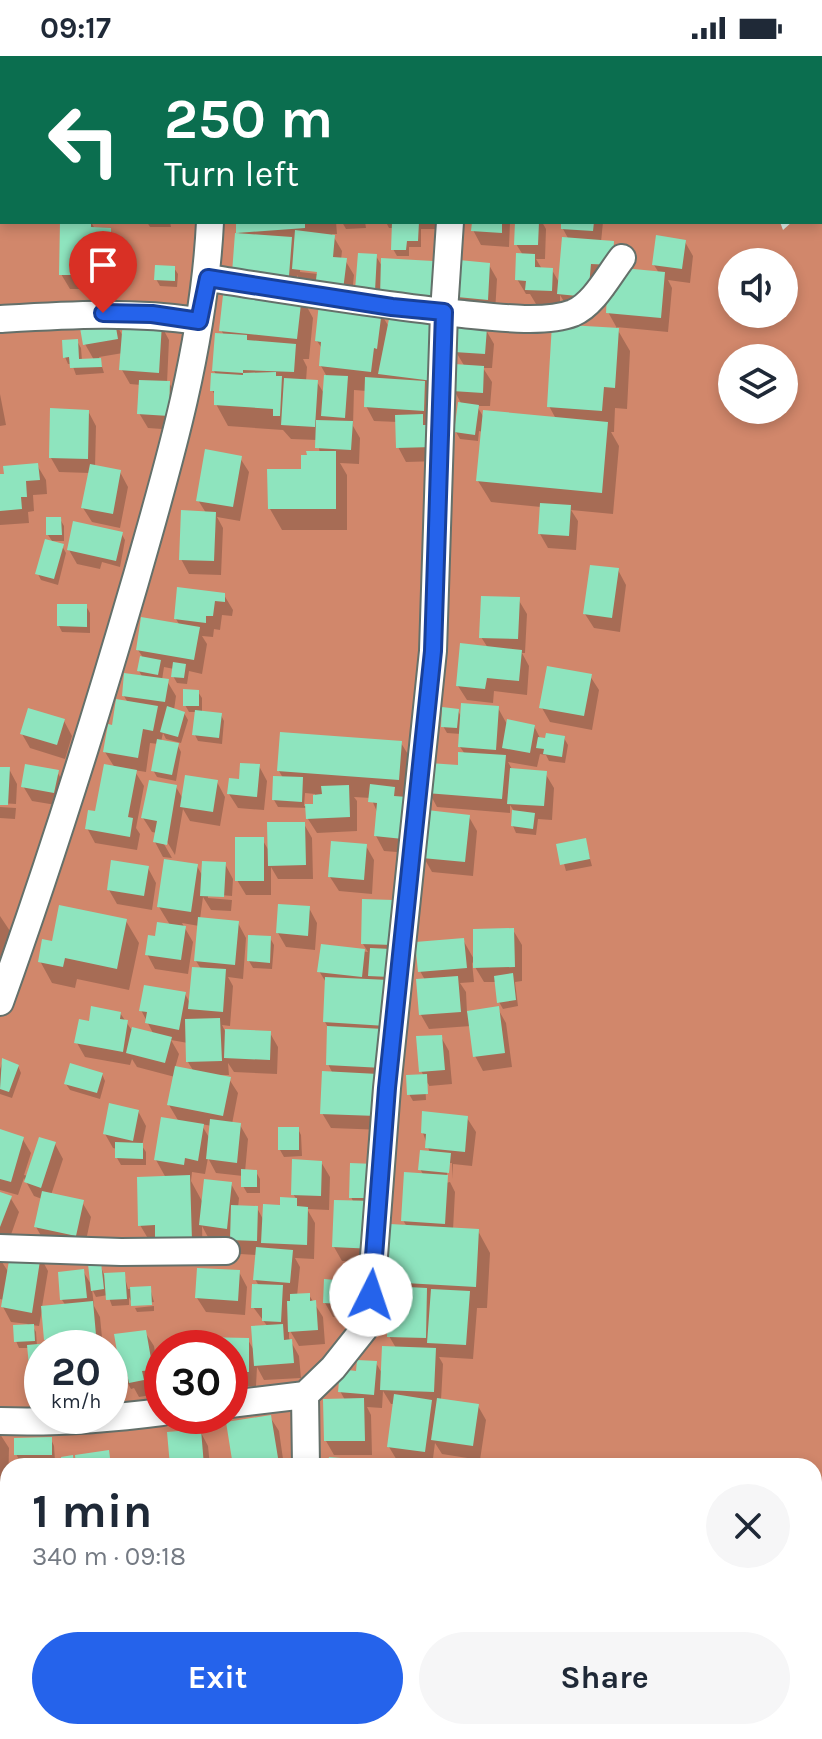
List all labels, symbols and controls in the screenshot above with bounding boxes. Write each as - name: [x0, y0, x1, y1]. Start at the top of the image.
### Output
- text: 09:17: [40, 10, 111, 46]
- text: 250 m: [164, 86, 333, 151]
- icon: left: [32, 88, 136, 192]
- text: Turn left: [164, 153, 299, 195]
- pin: [69, 231, 137, 313]
- icon: arrive: [81, 243, 125, 287]
- map controls: [718, 248, 798, 424]
- button: sound: [718, 248, 798, 328]
- button: layers: [718, 344, 798, 424]
- position arrow: [329, 1253, 413, 1337]
- speed limit sign: 30: [144, 1330, 248, 1434]
- text: 20: [51, 1348, 101, 1395]
- text: km/h: [51, 1390, 101, 1413]
- text: 1 min: [32, 1483, 152, 1539]
- button: close: [706, 1484, 790, 1568]
- text: 340 m · 09:18: [32, 1541, 186, 1572]
- button: Exit: [32, 1632, 403, 1724]
- button: Share: [419, 1632, 790, 1724]

